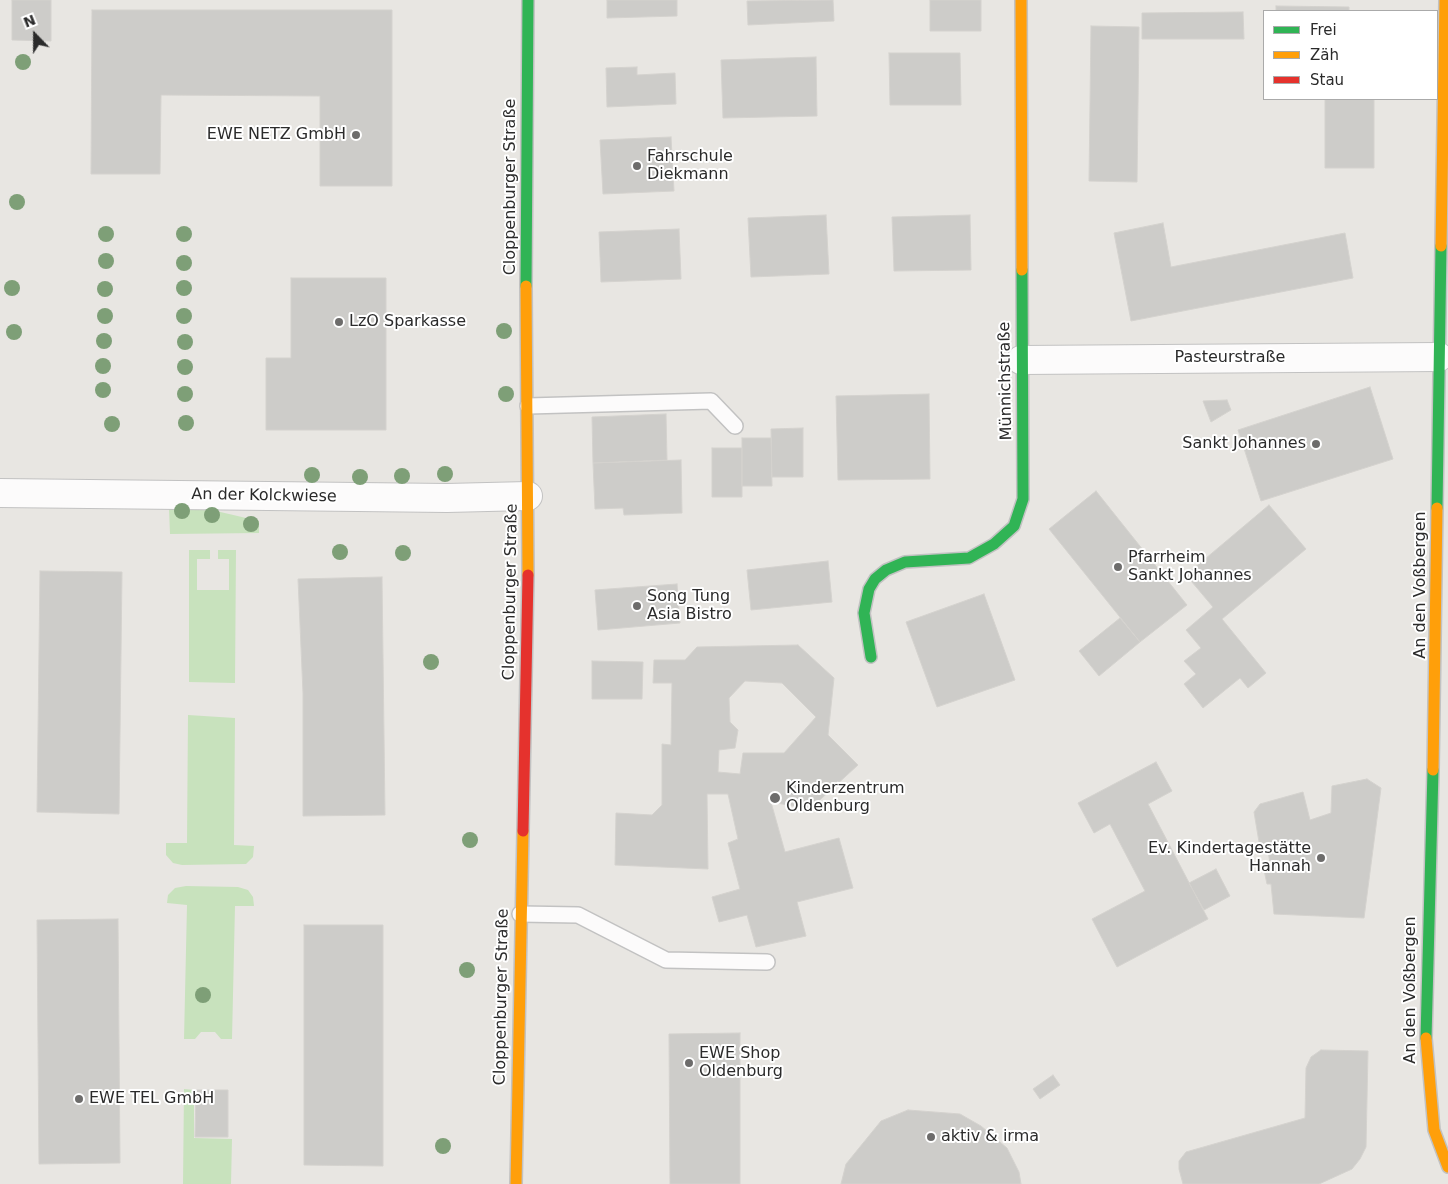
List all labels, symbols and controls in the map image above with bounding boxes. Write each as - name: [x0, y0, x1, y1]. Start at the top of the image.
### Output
- north arrow: [10, 10, 60, 60]
- legend: [1263, 10, 1438, 100]
- text: N: [21, 11, 38, 31]
- text: Frei: [1310, 21, 1337, 39]
- text: Zäh: [1310, 46, 1339, 64]
- text: Stau: [1310, 71, 1344, 89]
- street label: Cloppenburger Straße: [501, 99, 521, 275]
- place label: EWE NETZ GmbH: [207, 125, 346, 145]
- marker: EWE NETZ GmbH: [350, 129, 362, 141]
- place label: Fahrschule Diekmann: [647, 147, 733, 185]
- marker: Fahrschule Diekmann: [631, 160, 643, 172]
- place label: LzO Sparkasse: [349, 312, 466, 332]
- marker: LzO Sparkasse: [333, 316, 345, 328]
- street label: Münnichstraße: [995, 322, 1017, 440]
- street label: Pasteurstraße: [1175, 348, 1285, 368]
- place label: Sankt Johannes: [1182, 434, 1306, 454]
- marker: Sankt Johannes: [1310, 438, 1322, 450]
- street label: An der Kolckwiese: [191, 485, 337, 507]
- street label: Cloppenburger Straße: [500, 503, 522, 681]
- street label: An den Voßbergen: [1411, 511, 1431, 659]
- place label: Pfarrheim Sankt Johannes: [1128, 548, 1252, 586]
- marker: Pfarrheim Sankt Johannes: [1112, 561, 1124, 573]
- place label: Song Tung Asia Bistro: [647, 587, 732, 625]
- marker: Song Tung Asia Bistro: [631, 600, 643, 612]
- place label: Kinderzentrum Oldenburg: [786, 779, 905, 817]
- marker: Kinderzentrum Oldenburg: [768, 791, 782, 805]
- place label: Ev. Kindertagestätte Hannah: [1148, 839, 1311, 877]
- marker: Ev. Kindertagestätte Hannah: [1315, 852, 1327, 864]
- street label: Cloppenburger Straße: [491, 908, 513, 1086]
- street label: An den Voßbergen: [1401, 916, 1421, 1064]
- place label: EWE Shop Oldenburg: [699, 1044, 783, 1082]
- marker: EWE Shop Oldenburg: [683, 1057, 695, 1069]
- place label: EWE TEL GmbH: [89, 1089, 214, 1109]
- marker: EWE TEL GmbH: [73, 1093, 85, 1105]
- place label: aktiv & irma: [941, 1127, 1039, 1147]
- marker: aktiv & irma: [925, 1131, 937, 1143]

